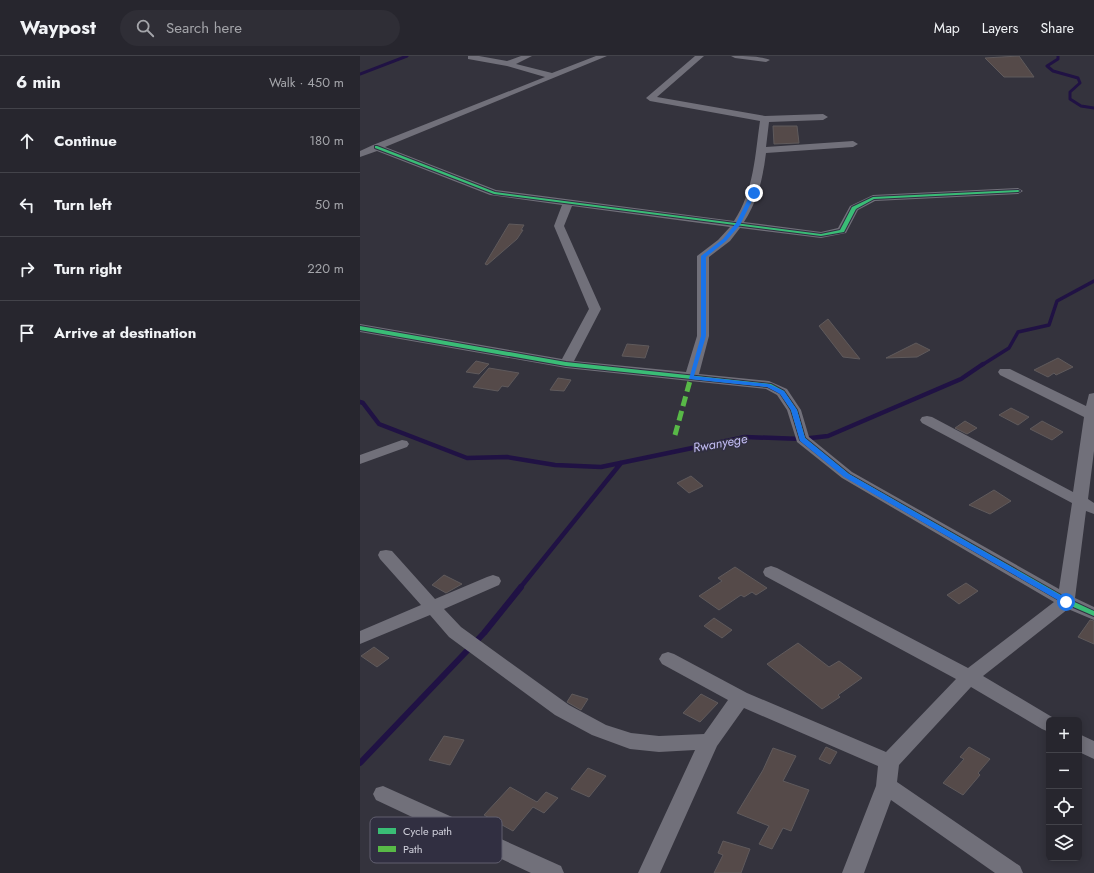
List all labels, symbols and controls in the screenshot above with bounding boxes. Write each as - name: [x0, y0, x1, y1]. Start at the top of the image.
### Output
- search box: [120, 10, 400, 46]
- text: Waypost: [20, 14, 96, 41]
- icon: search: [134, 17, 156, 39]
- text: Search here: [166, 17, 242, 39]
- text: Map: [934, 18, 960, 38]
- text: Layers: [982, 18, 1018, 38]
- text: Share: [1040, 18, 1074, 38]
- text: 6 min: [16, 70, 61, 94]
- text: Walk · 450 m: [269, 73, 344, 92]
- icon: ahead: [16, 130, 38, 152]
- text: Continue: [54, 130, 117, 152]
- text: 180 m: [309, 131, 344, 150]
- route end: [745, 184, 763, 202]
- icon: left: [16, 194, 38, 216]
- text: Turn left: [54, 194, 112, 216]
- text: 50 m: [315, 195, 344, 214]
- icon: right: [16, 258, 38, 280]
- text: Turn right: [54, 258, 122, 280]
- text: 220 m: [307, 259, 344, 278]
- icon: arrive: [16, 322, 38, 344]
- text: Arrive at destination: [54, 322, 196, 344]
- water label: Rwanyege: [691, 429, 749, 457]
- route start: [1057, 593, 1075, 611]
- map controls: [1046, 717, 1082, 861]
- button: +: [1046, 717, 1082, 753]
- button: −: [1046, 753, 1082, 789]
- button: locate: [1046, 789, 1082, 825]
- legend: [370, 817, 502, 863]
- text: Cycle path: [403, 823, 452, 839]
- button: layers: [1046, 825, 1082, 861]
- text: Path: [403, 841, 422, 857]

